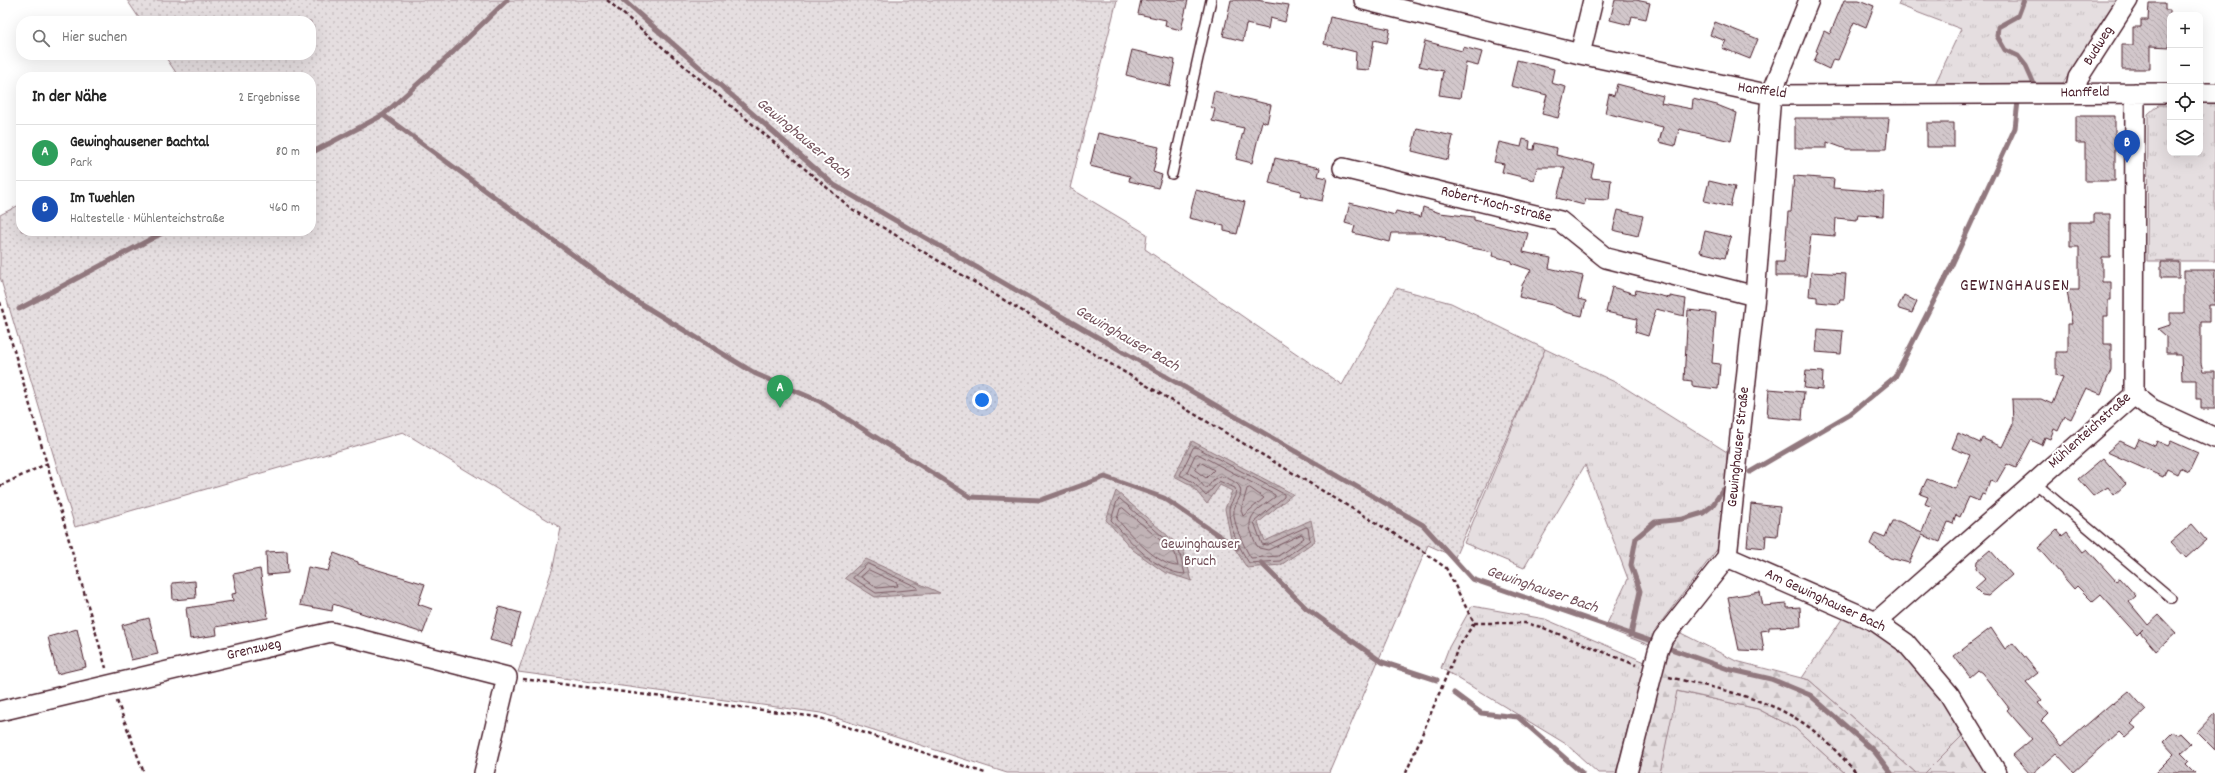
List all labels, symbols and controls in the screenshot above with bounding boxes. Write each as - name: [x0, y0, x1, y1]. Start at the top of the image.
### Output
- map controls: [2167, 12, 2203, 156]
- button: +: [2167, 12, 2203, 48]
- search box: [16, 16, 316, 60]
- street label: Budweg: [2078, 22, 2120, 70]
- icon: search: [30, 27, 52, 49]
- text: Hier suchen: [62, 27, 127, 49]
- button: −: [2167, 48, 2203, 84]
- street label: Hanffeld: [1736, 77, 1788, 105]
- street label: Hanffeld: [2060, 82, 2110, 104]
- button: locate: [2167, 84, 2203, 120]
- text: In der Nähe: [32, 86, 107, 110]
- text: 2 Ergebnisse: [239, 89, 300, 108]
- water label: Gewinghauser Bach: [751, 93, 856, 186]
- button: layers: [2167, 120, 2203, 156]
- pin: B: [2114, 130, 2140, 163]
- text: Gewinghausener Bachtal: [70, 132, 209, 154]
- text: A: [41, 143, 49, 162]
- text: 80 m: [276, 143, 300, 162]
- text: Park: [70, 154, 92, 173]
- street label: Robert-Koch-Straße: [1438, 181, 1554, 229]
- text: Im Twehlen: [70, 188, 135, 210]
- text: B: [42, 199, 48, 218]
- text: 460 m: [269, 199, 300, 218]
- text: Haltestelle · Mühlenteichstraße: [70, 210, 224, 229]
- district label: GEWINGHAUSEN: [1960, 275, 2070, 299]
- water label: Gewinghauser Bach: [1071, 300, 1184, 378]
- pin: A: [767, 375, 793, 408]
- street label: Gewinghauser Straße: [1722, 385, 1756, 508]
- street label: Mühlenteichstraße: [2044, 387, 2137, 474]
- your location: [972, 390, 992, 410]
- park label: Gewinghauser Bruch: [1161, 534, 1240, 573]
- water label: Gewinghauser Bach: [1483, 560, 1602, 620]
- street label: Am Gewinghauser Bach: [1761, 563, 1889, 639]
- street label: Grenzweg: [225, 633, 283, 667]

